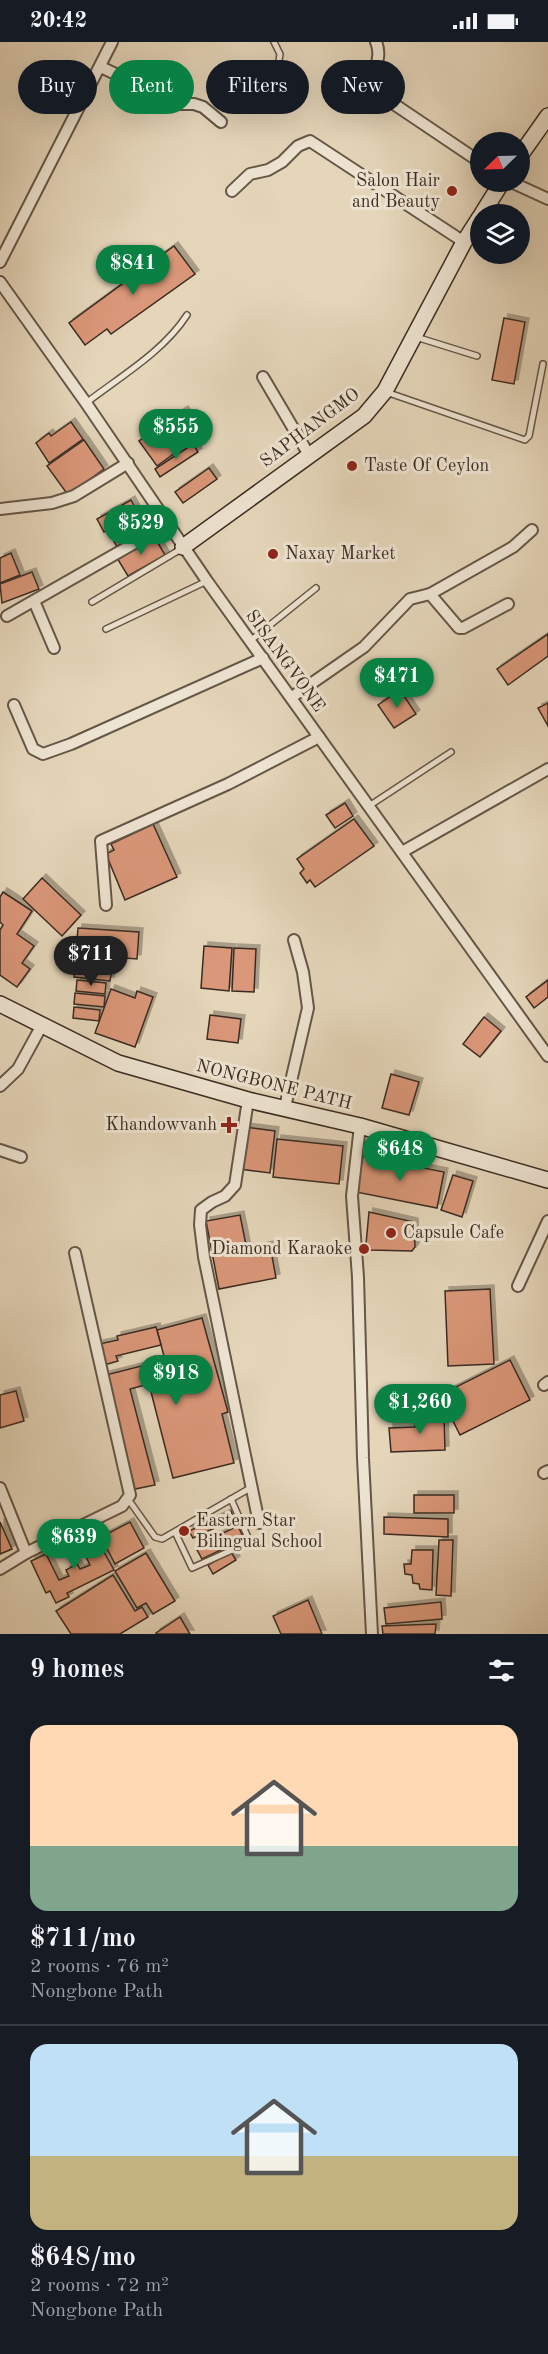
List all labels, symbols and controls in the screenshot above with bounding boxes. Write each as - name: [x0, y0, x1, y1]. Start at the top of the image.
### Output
- text: 20:42: [30, 10, 87, 32]
- chip: Buy: [18, 60, 97, 114]
- chip: Rent: [109, 60, 194, 114]
- chip: Filters: [206, 60, 309, 114]
- chip: New: [321, 60, 405, 114]
- north arrow: [470, 132, 530, 192]
- map controls: [470, 132, 530, 264]
- place label: Salon Hair and Beauty: [352, 172, 441, 211]
- marker: Salon Hair and Beauty: [445, 184, 459, 198]
- button: layers: [470, 204, 530, 264]
- pin: $841: [97, 245, 169, 296]
- text: $841: [110, 254, 156, 274]
- street label: SAPHANGMO: [257, 385, 363, 471]
- pin: $555: [140, 409, 212, 460]
- text: $555: [153, 418, 199, 438]
- place label: Taste Of Ceylon: [364, 457, 489, 475]
- marker: Taste Of Ceylon: [345, 459, 359, 473]
- pin: $529: [105, 505, 177, 556]
- text: $529: [118, 514, 164, 534]
- place label: Naxay Market: [285, 545, 396, 563]
- marker: Naxay Market: [266, 547, 280, 561]
- street label: SISANGVONE: [242, 607, 328, 715]
- pin: $471: [361, 658, 433, 709]
- text: $471: [374, 667, 420, 687]
- pin: $711: [55, 936, 127, 987]
- text: $711: [68, 945, 114, 965]
- street label: NONGBONE PATH: [194, 1057, 354, 1113]
- place label: Khandowvanh: [106, 1116, 217, 1134]
- marker: Khandowvanh: [222, 1118, 236, 1132]
- pin: $648: [364, 1131, 436, 1182]
- text: $648: [377, 1140, 423, 1160]
- place label: Capsule Cafe: [403, 1224, 504, 1242]
- marker: Capsule Cafe: [384, 1226, 398, 1240]
- place label: Diamond Karaoke: [211, 1240, 352, 1258]
- marker: Diamond Karaoke: [357, 1242, 371, 1256]
- pin: $918: [140, 1355, 212, 1406]
- text: $918: [153, 1364, 199, 1384]
- pin: $1,260: [371, 1384, 469, 1435]
- text: $1,260: [388, 1393, 452, 1413]
- place label: Eastern Star Bilingual School: [196, 1512, 322, 1551]
- pin: $639: [38, 1519, 110, 1570]
- marker: Eastern Star Bilingual School: [177, 1524, 191, 1538]
- text: $639: [51, 1528, 97, 1548]
- icon: filters: [485, 1654, 518, 1687]
- text: 9 homes: [30, 1657, 124, 1683]
- icon: home: [220, 1764, 328, 1872]
- text: $711/mo: [30, 1926, 136, 1952]
- text: 2 rooms · 76 m²: [30, 1957, 169, 1977]
- text: Nongbone Path: [30, 1982, 163, 2002]
- icon: home: [220, 2083, 328, 2191]
- text: $648/mo: [30, 2245, 136, 2271]
- text: 2 rooms · 72 m²: [30, 2276, 169, 2296]
- text: Nongbone Path: [30, 2301, 163, 2321]

